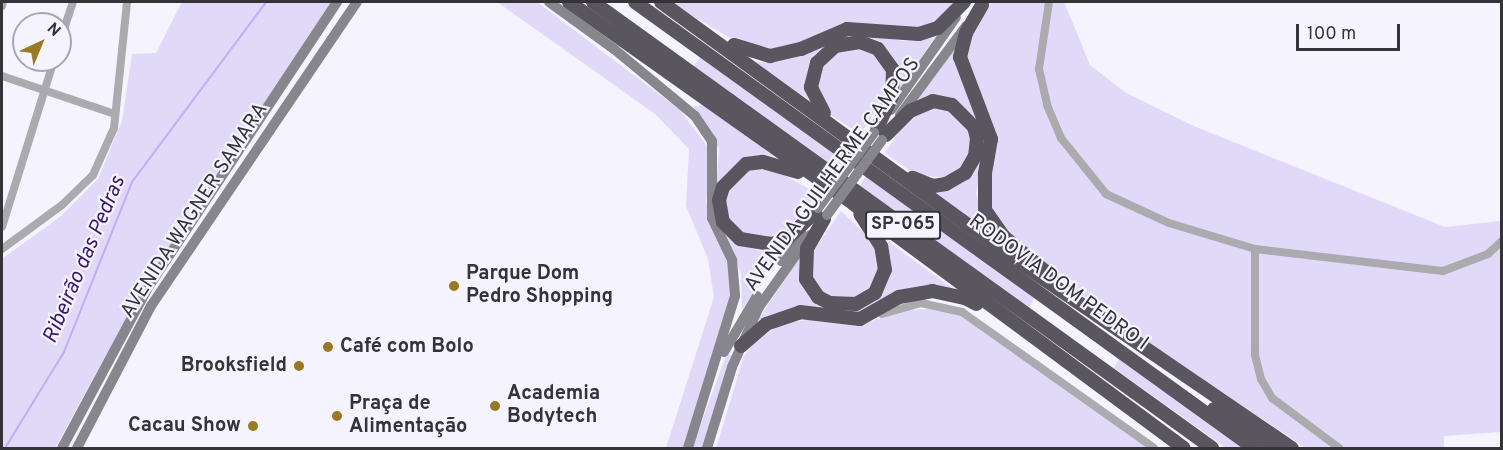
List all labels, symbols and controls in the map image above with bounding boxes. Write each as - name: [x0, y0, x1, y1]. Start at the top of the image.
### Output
- north arrow: [12, 12, 72, 72]
- scale bar: [1299, 12, 1402, 50]
- text: N: [42, 19, 64, 42]
- text: 100 m: [1307, 23, 1356, 46]
- street label: AVENIDA GUILHERME CAMPOS: [740, 53, 926, 297]
- street label: AVENIDA WAGNER SAMARA: [116, 98, 274, 324]
- water label: Ribeirão das Pedras: [38, 173, 132, 347]
- road number: SP-065: [864, 210, 942, 240]
- street label: RODOVIA DOM PEDRO I: [963, 210, 1153, 356]
- place label: Parque Dom Pedro Shopping: [466, 262, 613, 309]
- marker: Parque Dom Pedro Shopping: [447, 279, 461, 293]
- place label: Café com Bolo: [340, 335, 474, 359]
- marker: Café com Bolo: [321, 340, 335, 354]
- place label: Brooksfield: [181, 354, 287, 378]
- marker: Brooksfield: [292, 359, 306, 373]
- place label: Academia Bodytech: [507, 382, 600, 429]
- place label: Praça de Alimentação: [349, 392, 467, 439]
- marker: Academia Bodytech: [488, 399, 502, 413]
- marker: Praça de Alimentação: [330, 409, 344, 423]
- place label: Cacau Show: [128, 414, 241, 438]
- marker: Cacau Show: [246, 419, 260, 433]

